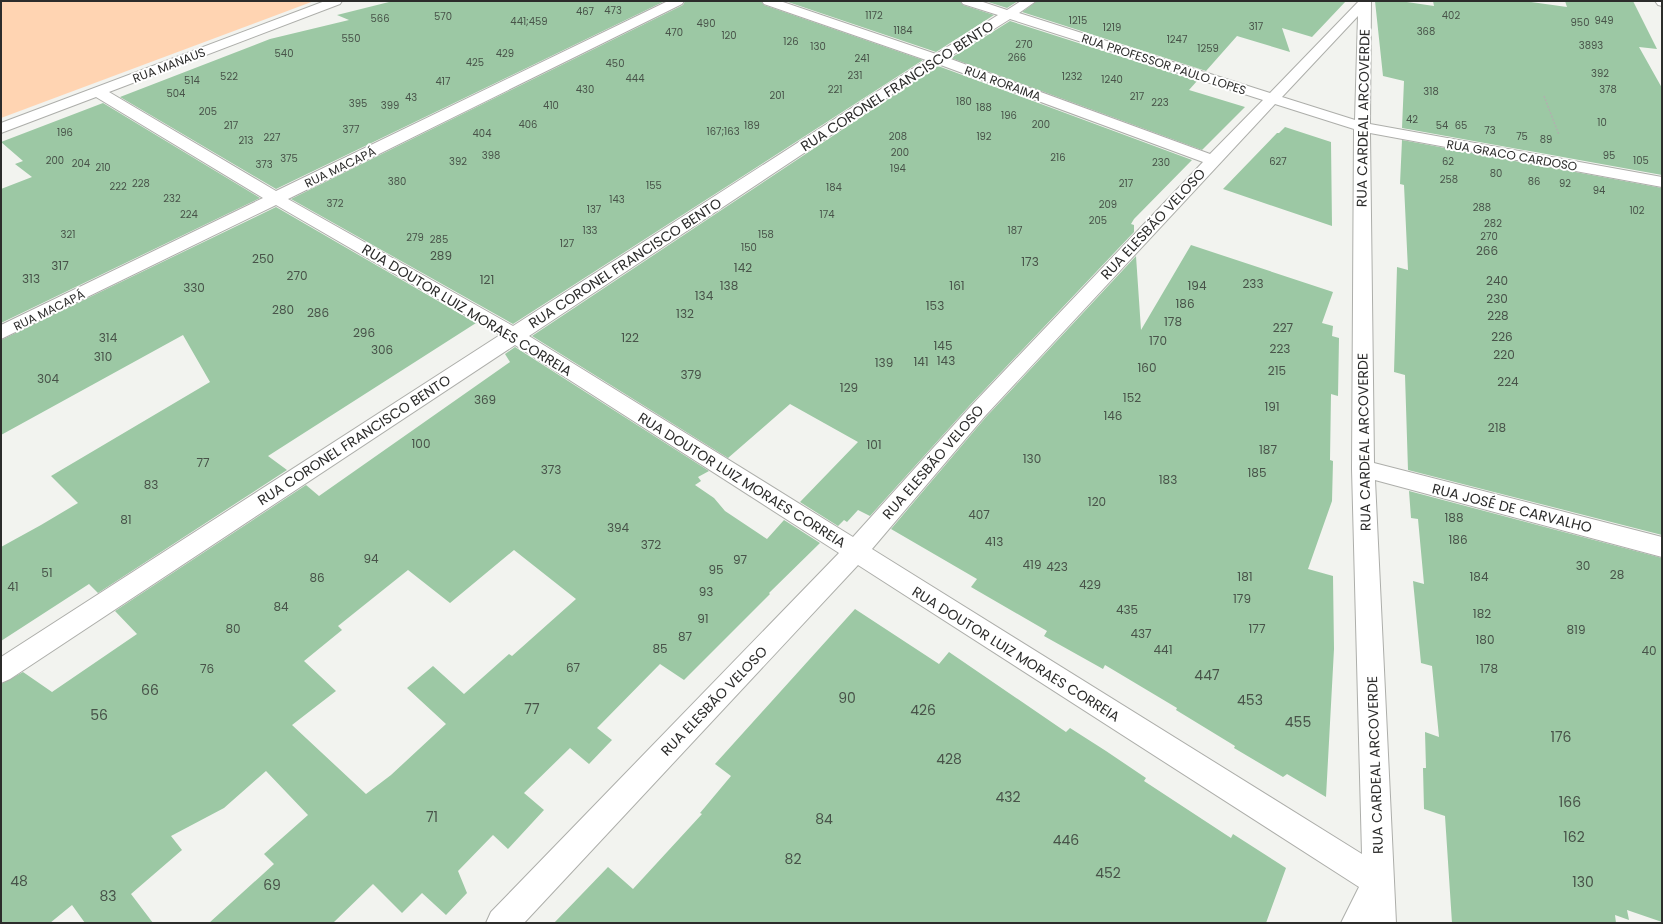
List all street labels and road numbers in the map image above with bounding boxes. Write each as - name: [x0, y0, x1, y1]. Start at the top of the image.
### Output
- street label: RUA CORONEL FRANCISCO BENTO: [797, 16, 997, 156]
- street label: RUA PROFESSOR PAULO LOPES: [1079, 29, 1249, 99]
- street label: RUA CARDEAL ARCOVERDE: [1351, 29, 1375, 207]
- street label: RUA MANAUS: [130, 43, 208, 87]
- street label: RUA RORAIMA: [962, 61, 1044, 105]
- street label: RUA GRACO CARDOSO: [1445, 135, 1579, 175]
- street label: RUA MACAPÁ: [301, 142, 379, 192]
- street label: RUA ELESBÃO VELOSO: [1096, 164, 1210, 284]
- street label: RUA CORONEL FRANCISCO BENTO: [525, 193, 725, 333]
- street label: RUA DOUTOR LUIZ MORAES CORREIA: [358, 239, 576, 381]
- street label: RUA MACAPÁ: [10, 285, 88, 335]
- street label: RUA CARDEAL ARCOVERDE: [1352, 353, 1376, 531]
- street label: RUA CORONEL FRANCISCO BENTO: [254, 370, 454, 510]
- street label: RUA ELESBÃO VELOSO: [878, 401, 988, 523]
- street label: RUA DOUTOR LUIZ MORAES CORREIA: [634, 407, 850, 553]
- street label: RUA JOSÉ DE CARVALHO: [1430, 478, 1594, 538]
- street label: RUA DOUTOR LUIZ MORAES CORREIA: [908, 581, 1124, 727]
- street label: RUA ELESBÃO VELOSO: [656, 642, 772, 760]
- street label: RUA CARDEAL ARCOVERDE: [1362, 676, 1388, 854]

